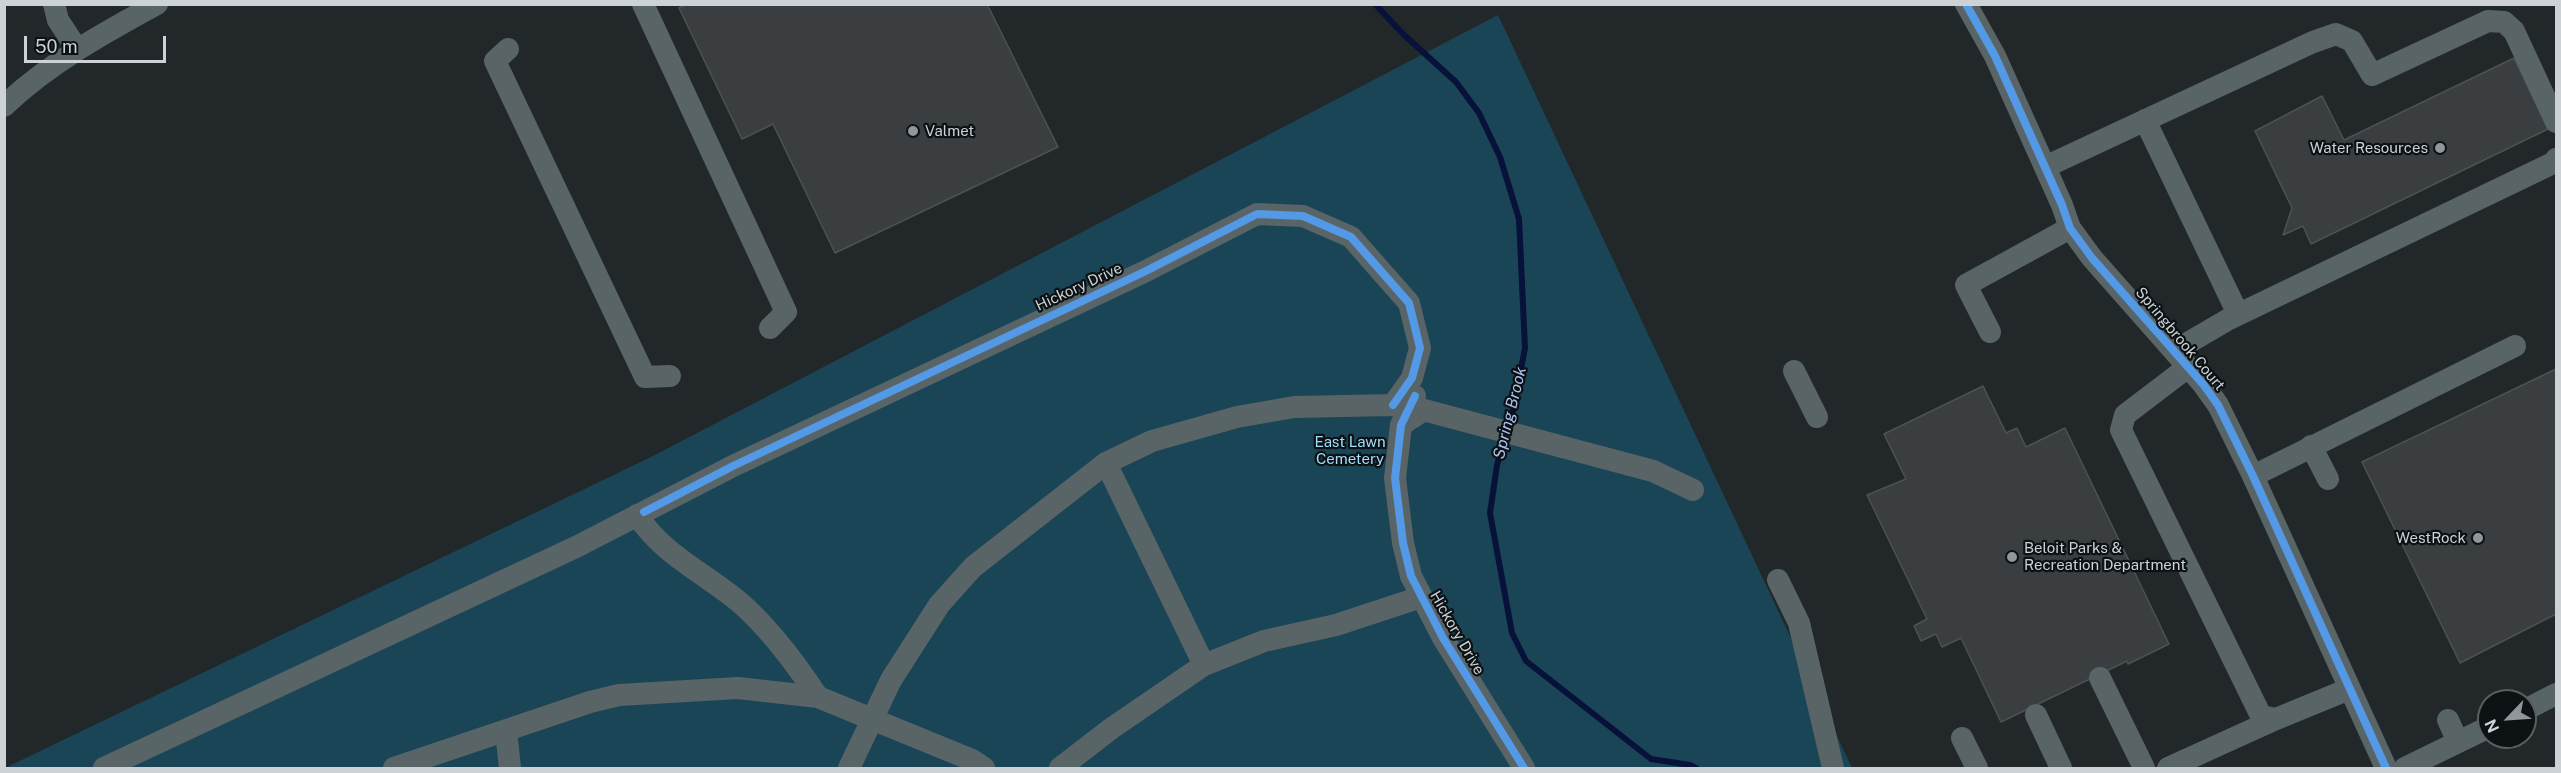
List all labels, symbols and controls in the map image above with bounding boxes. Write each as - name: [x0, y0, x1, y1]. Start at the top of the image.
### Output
- scale bar: [27, 24, 170, 62]
- text: 50 m: [35, 36, 78, 57]
- place label: Valmet: [925, 122, 974, 140]
- marker: Valmet: [906, 124, 920, 138]
- place label: Water Resources: [2310, 139, 2428, 157]
- marker: Water Resources: [2433, 141, 2447, 155]
- street label: Hickory Drive: [1033, 259, 1125, 315]
- street label: Springbrook Court: [2132, 284, 2228, 394]
- water label: Spring Brook: [1489, 365, 1531, 461]
- park label: East Lawn Cemetery: [1314, 433, 1386, 468]
- place label: WestRock: [2396, 529, 2466, 547]
- marker: WestRock: [2471, 531, 2485, 545]
- place label: Beloit Parks & Recreation Department: [2024, 539, 2186, 574]
- marker: Beloit Parks & Recreation Department: [2005, 550, 2019, 564]
- street label: Hickory Drive: [1426, 588, 1488, 678]
- north arrow: [2477, 689, 2537, 749]
- text: N: [2481, 716, 2503, 736]

